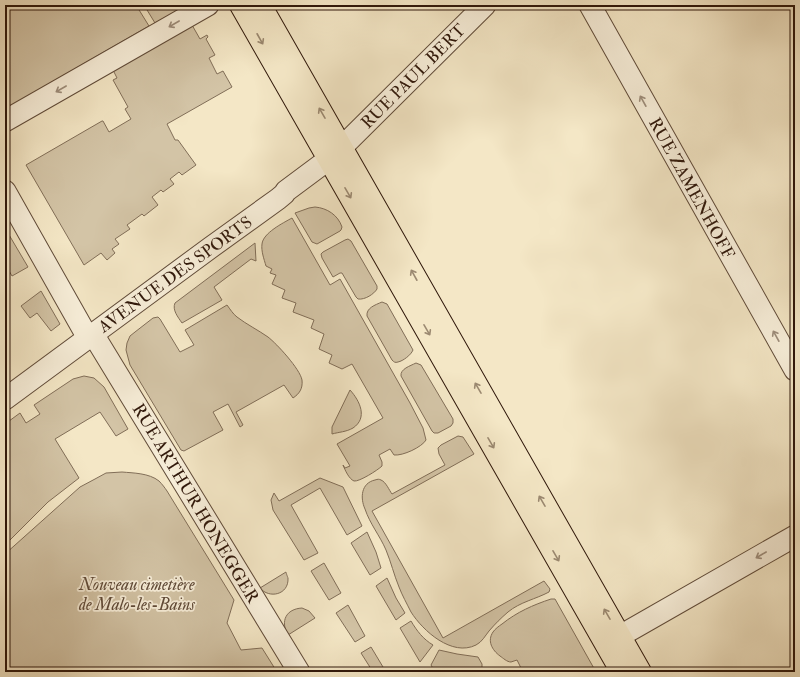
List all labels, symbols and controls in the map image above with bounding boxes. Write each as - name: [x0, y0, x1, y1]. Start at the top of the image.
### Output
- street label: RUE PAUL BERT: [357, 19, 470, 133]
- one-way arrow: [168, 21, 180, 29]
- one-way arrow: [257, 33, 265, 45]
- one-way arrow: [55, 86, 67, 93]
- one-way arrow: [639, 95, 647, 107]
- one-way arrow: [318, 107, 326, 119]
- street label: RUE ZAMENHOFF: [644, 114, 739, 263]
- one-way arrow: [345, 187, 353, 199]
- street label: AVENUE DES SPORTS: [93, 211, 256, 338]
- one-way arrow: [410, 269, 417, 281]
- one-way arrow: [423, 324, 431, 336]
- one-way arrow: [771, 330, 779, 342]
- one-way arrow: [473, 382, 481, 394]
- street label: RUE ARTHUR HONEGGER: [128, 400, 264, 607]
- one-way arrow: [488, 437, 496, 449]
- one-way arrow: [538, 495, 546, 507]
- one-way arrow: [552, 550, 560, 562]
- one-way arrow: [755, 552, 767, 560]
- park label: Nouveau cimetière de Malo-les-Bains: [78, 574, 195, 615]
- one-way arrow: [602, 608, 610, 620]

